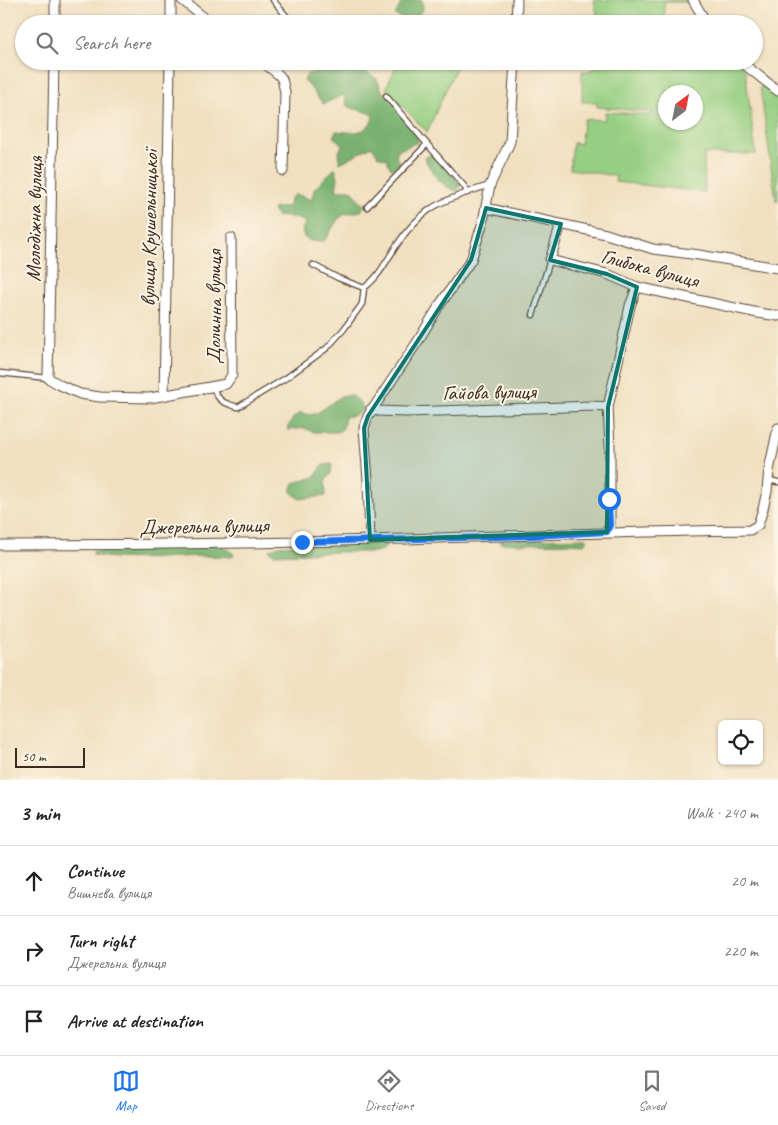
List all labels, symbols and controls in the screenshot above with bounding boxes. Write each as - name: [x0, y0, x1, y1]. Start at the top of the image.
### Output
- search box: [15, 15, 763, 70]
- icon: search: [33, 29, 61, 57]
- text: Search here: [73, 31, 150, 55]
- north arrow: [658, 85, 703, 130]
- street label: вулиця Крушельницької: [135, 145, 163, 306]
- street label: Молодіжна вулиця: [20, 155, 48, 282]
- street label: Глибока вулиця: [598, 243, 703, 294]
- street label: Долинна вулиця: [201, 248, 227, 364]
- street label: Гайова вулиця: [442, 378, 537, 406]
- route start: [598, 488, 621, 511]
- street label: Джерельна вулиця: [139, 512, 271, 540]
- route end: [291, 531, 314, 554]
- map controls: [718, 720, 763, 765]
- button: locate: [718, 720, 763, 765]
- scale bar: [15, 745, 85, 768]
- text: 50 m: [22, 748, 46, 765]
- text: 3 min: [20, 800, 60, 826]
- text: Walk · 240 m: [686, 803, 758, 823]
- text: Continue: [67, 859, 124, 883]
- icon: ahead: [20, 867, 48, 895]
- text: 20 m: [731, 871, 758, 891]
- text: Вишнева вулиця: [67, 883, 151, 903]
- text: Turn right: [67, 929, 134, 953]
- icon: right: [20, 937, 48, 965]
- text: 220 m: [724, 941, 758, 961]
- text: Джерельна вулиця: [67, 953, 165, 973]
- icon: arrive: [20, 1007, 48, 1035]
- text: Arrive at destination: [67, 1009, 203, 1033]
- tab: Map: [112, 1067, 140, 1114]
- tab: Directions: [365, 1067, 413, 1114]
- tab: Saved: [638, 1067, 666, 1114]

